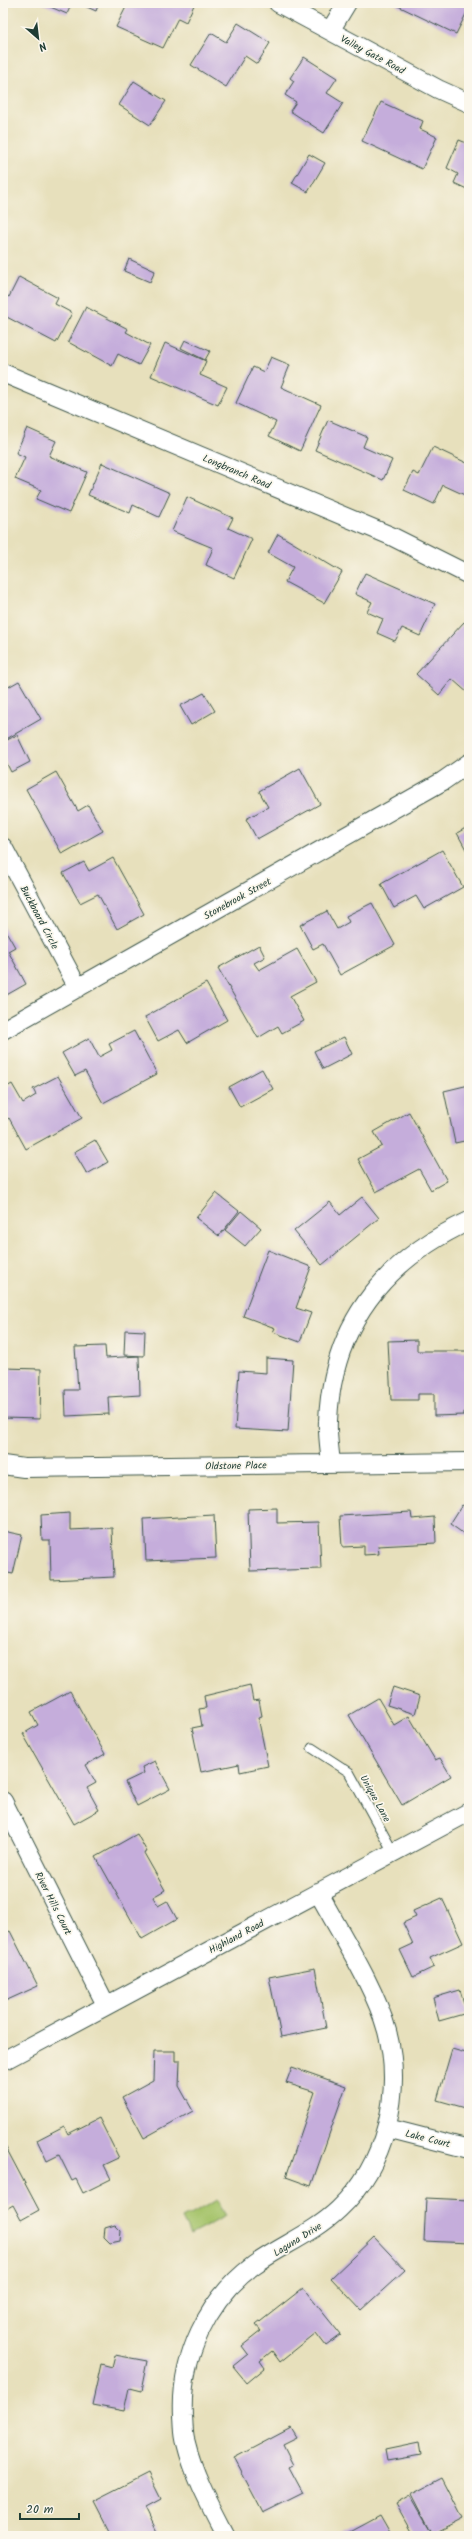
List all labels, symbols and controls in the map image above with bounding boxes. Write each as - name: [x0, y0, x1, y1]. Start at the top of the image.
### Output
- north arrow: [18, 18, 58, 58]
- street label: Valley Gate Road: [337, 31, 409, 79]
- text: N: [35, 36, 50, 56]
- street label: Longbranch Road: [200, 450, 274, 494]
- street label: Stonebrook Street: [201, 874, 274, 924]
- street label: Buckboard Circle: [16, 883, 63, 953]
- street label: Oldstone Place: [205, 1457, 267, 1475]
- street label: Unique Lane: [356, 1772, 395, 1825]
- street label: River Hills Court: [30, 1869, 76, 1938]
- street label: Highland Road: [206, 1915, 268, 1958]
- street label: Lake Court: [404, 2126, 452, 2152]
- street label: Laguna Drive: [270, 2218, 325, 2261]
- scale bar: [20, 2495, 79, 2521]
- text: 20 m: [26, 2500, 54, 2519]

